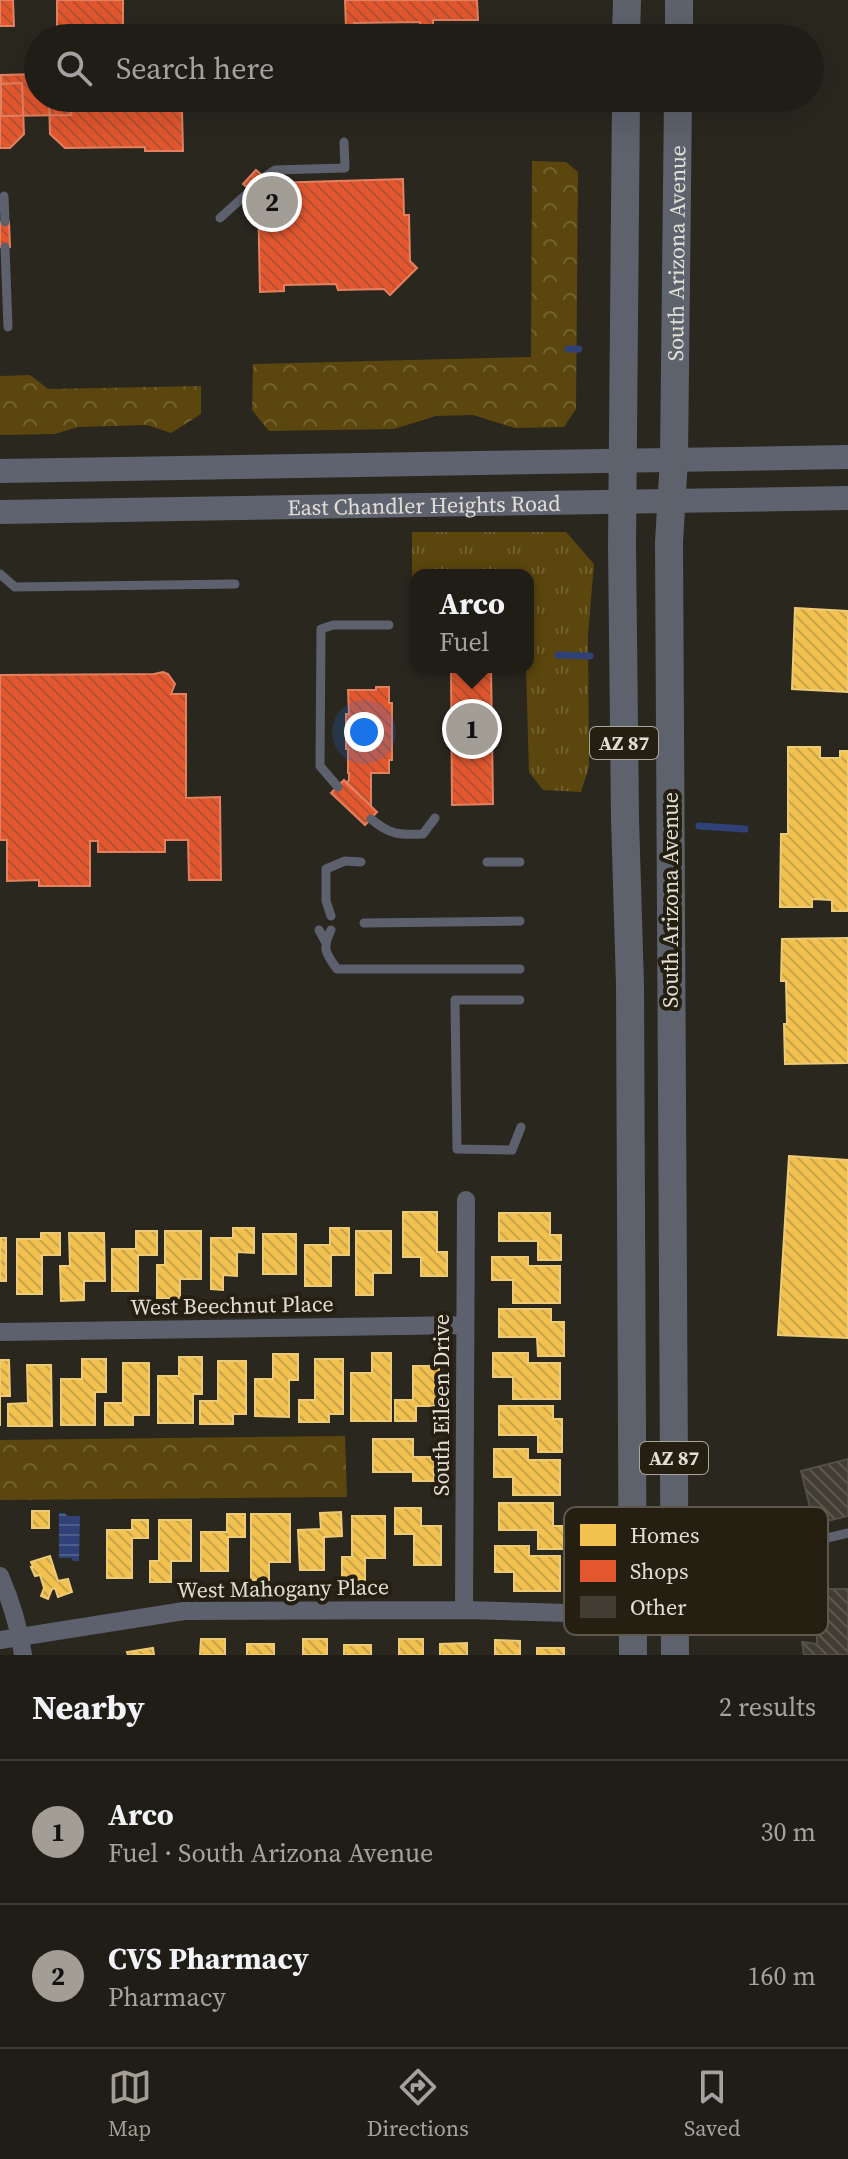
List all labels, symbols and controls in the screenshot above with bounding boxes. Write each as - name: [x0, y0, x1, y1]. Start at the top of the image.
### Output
- search box: [24, 24, 824, 112]
- icon: search: [52, 46, 96, 90]
- text: Search here: [116, 48, 274, 89]
- street label: South Arizona Avenue: [660, 145, 692, 361]
- pin: 2: [246, 172, 298, 232]
- street label: East Chandler Heights Road: [287, 488, 561, 522]
- popup: [410, 569, 534, 673]
- text: Arco: [439, 583, 505, 624]
- text: Fuel: [439, 624, 489, 660]
- pin: 1: [446, 699, 498, 759]
- your location: [344, 712, 384, 752]
- road number: AZ 87: [590, 727, 658, 759]
- street label: South Arizona Avenue: [655, 792, 685, 1008]
- street label: West Beechnut Place: [130, 1288, 334, 1322]
- street label: South Eileen Drive: [426, 1314, 456, 1496]
- road number: AZ 87: [640, 1442, 708, 1474]
- legend: [564, 1507, 828, 1635]
- text: Homes: [630, 1520, 700, 1550]
- text: Shops: [630, 1556, 689, 1586]
- street label: West Mahogany Place: [177, 1571, 389, 1605]
- text: Other: [630, 1592, 687, 1622]
- text: Nearby: [32, 1684, 145, 1730]
- text: 2 results: [719, 1689, 816, 1725]
- text: Arco: [108, 1794, 174, 1835]
- text: 1: [51, 1814, 65, 1850]
- text: 30 m: [761, 1814, 816, 1850]
- text: Fuel · South Arizona Avenue: [108, 1835, 433, 1871]
- text: CVS Pharmacy: [108, 1938, 309, 1979]
- text: 2: [51, 1958, 65, 1994]
- text: 160 m: [748, 1958, 816, 1994]
- text: Pharmacy: [108, 1979, 226, 2015]
- tab: Map: [108, 2065, 152, 2143]
- tab: Directions: [367, 2065, 469, 2143]
- tab: Saved: [684, 2065, 740, 2143]

